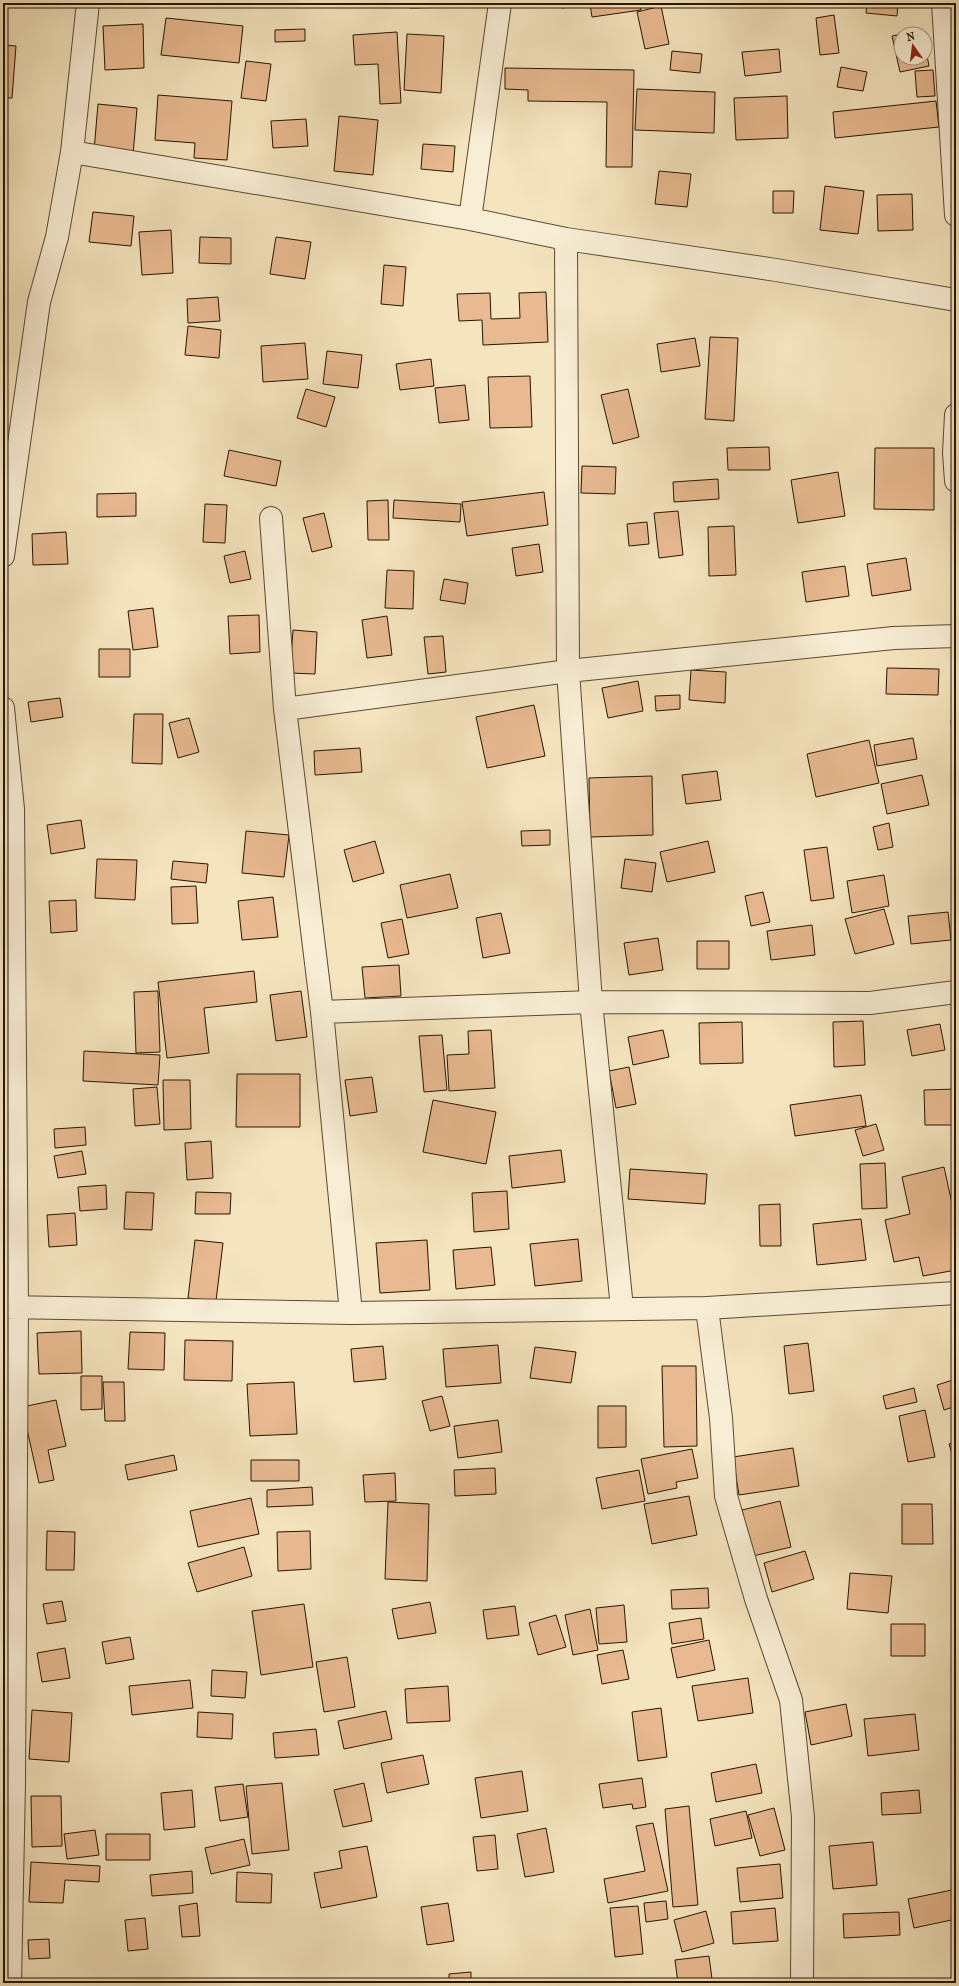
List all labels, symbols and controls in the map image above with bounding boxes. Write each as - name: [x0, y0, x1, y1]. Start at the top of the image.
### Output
- north arrow: [893, 26, 933, 66]
- text: N: [905, 29, 917, 44]

